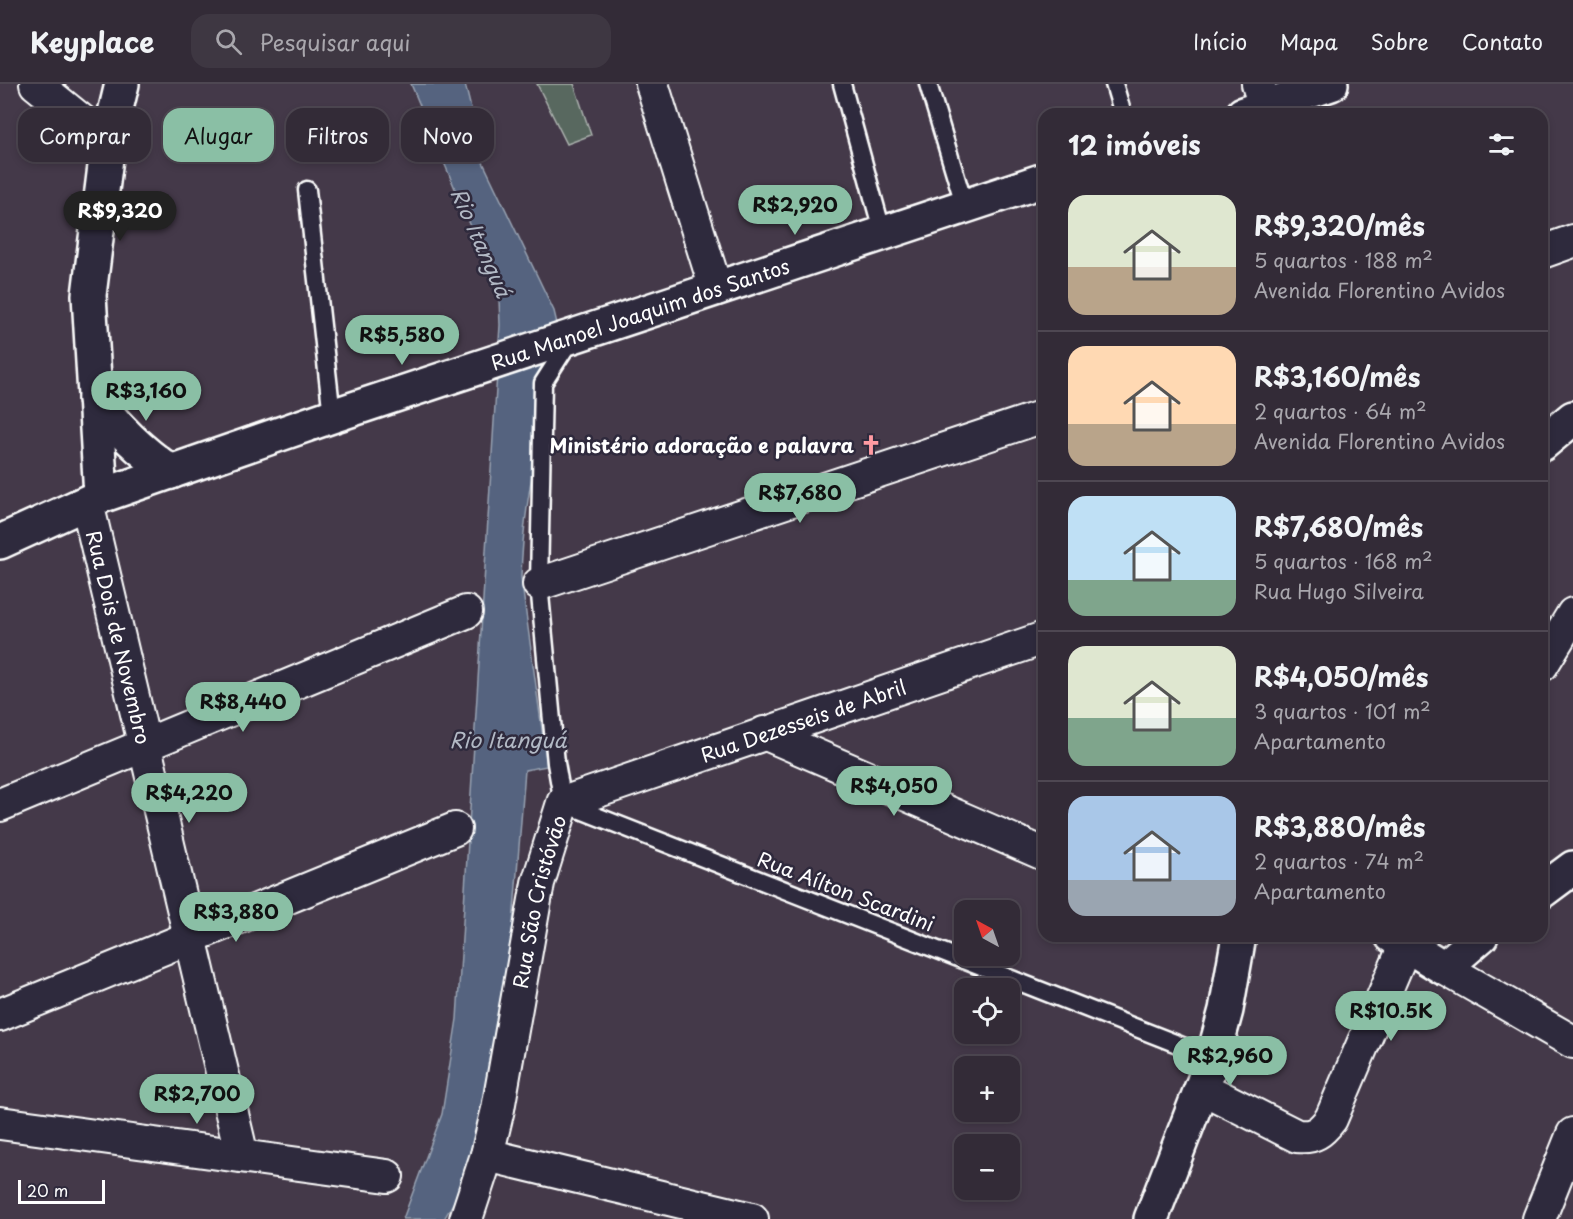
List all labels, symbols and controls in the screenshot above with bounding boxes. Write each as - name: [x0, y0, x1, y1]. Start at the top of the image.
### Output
- search box: [191, 14, 611, 68]
- text: Keyplace: [30, 20, 155, 63]
- icon: search: [212, 25, 245, 58]
- text: Pesquisar aqui: [260, 25, 411, 58]
- text: Início: [1193, 25, 1247, 57]
- text: Mapa: [1280, 25, 1338, 57]
- text: Sobre: [1371, 25, 1429, 57]
- text: Contato: [1462, 25, 1543, 57]
- chip: Comprar: [18, 108, 151, 162]
- chip: Alugar: [163, 108, 274, 162]
- chip: Filtros: [286, 108, 389, 162]
- chip: Novo: [401, 108, 494, 162]
- text: 12 imóveis: [1068, 125, 1201, 164]
- icon: filters: [1485, 128, 1518, 161]
- water label: Rio Itanguá: [444, 182, 521, 303]
- pin: R$2,920: [740, 185, 850, 236]
- text: R$2,920: [752, 189, 838, 219]
- pin: R$9,320: [65, 191, 175, 242]
- text: R$9,320: [77, 195, 163, 225]
- text: R$9,320/mês: [1254, 206, 1425, 245]
- icon: home: [1116, 219, 1188, 291]
- text: 5 quartos · 188 m²: [1254, 245, 1433, 275]
- street label: Rua Manoel Joaquim dos Santos: [487, 250, 793, 377]
- text: Avenida Florentino Avidos: [1254, 275, 1505, 305]
- pin: R$5,580: [347, 315, 457, 366]
- text: R$5,580: [359, 319, 445, 349]
- text: R$3,160/mês: [1254, 357, 1420, 396]
- icon: home: [1116, 370, 1188, 442]
- pin: R$3,160: [91, 371, 201, 422]
- text: R$3,160: [105, 375, 187, 405]
- text: 2 quartos · 64 m²: [1254, 396, 1427, 426]
- text: Avenida Florentino Avidos: [1254, 426, 1505, 456]
- place label: Ministério adoração e palavra: [549, 430, 854, 460]
- church icon: Ministério adoração e palavra: [859, 433, 883, 457]
- pin: R$7,680: [745, 473, 855, 524]
- text: R$7,680: [758, 477, 842, 507]
- text: R$7,680/mês: [1254, 507, 1423, 546]
- icon: home: [1116, 520, 1188, 592]
- street label: Rua Dois de Novembro: [79, 527, 159, 747]
- text: 5 quartos · 168 m²: [1254, 546, 1433, 576]
- text: Rua Hugo Silveira: [1254, 576, 1424, 606]
- text: R$4,050/mês: [1254, 657, 1428, 696]
- icon: home: [1116, 670, 1188, 742]
- street label: Rua Dezesseis de Abril: [696, 671, 910, 770]
- pin: R$8,440: [188, 682, 298, 733]
- text: R$8,440: [199, 686, 287, 716]
- text: 3 quartos · 101 m²: [1254, 696, 1431, 726]
- water label: Rio Itanguá: [450, 723, 568, 755]
- text: Apartamento: [1254, 726, 1386, 756]
- pin: R$4,050: [839, 766, 949, 817]
- text: R$4,050: [850, 770, 938, 800]
- pin: R$4,220: [134, 773, 244, 824]
- text: R$4,220: [145, 777, 233, 807]
- text: R$3,880/mês: [1254, 807, 1426, 846]
- street label: Rua São Cristóvão: [505, 811, 573, 991]
- icon: home: [1116, 820, 1188, 892]
- street label: Rua Aílton Scardini: [753, 843, 939, 939]
- text: 2 quartos · 74 m²: [1254, 846, 1424, 876]
- text: Apartamento: [1254, 876, 1386, 906]
- pin: R$3,880: [181, 892, 291, 943]
- text: R$3,880: [193, 896, 279, 926]
- north arrow: [954, 900, 1020, 966]
- map controls: [954, 900, 1020, 1200]
- button: locate: [954, 978, 1020, 1044]
- pin: R$10.5K: [1336, 991, 1446, 1042]
- text: R$10.5K: [1349, 995, 1433, 1025]
- pin: R$2,960: [1175, 1036, 1285, 1087]
- text: R$2,960: [1187, 1040, 1273, 1070]
- button: +: [954, 1056, 1020, 1122]
- pin: R$2,700: [142, 1074, 252, 1125]
- text: R$2,700: [153, 1078, 241, 1108]
- button: −: [954, 1134, 1020, 1200]
- scale bar: [18, 1177, 105, 1204]
- text: 20 m: [27, 1178, 68, 1202]

